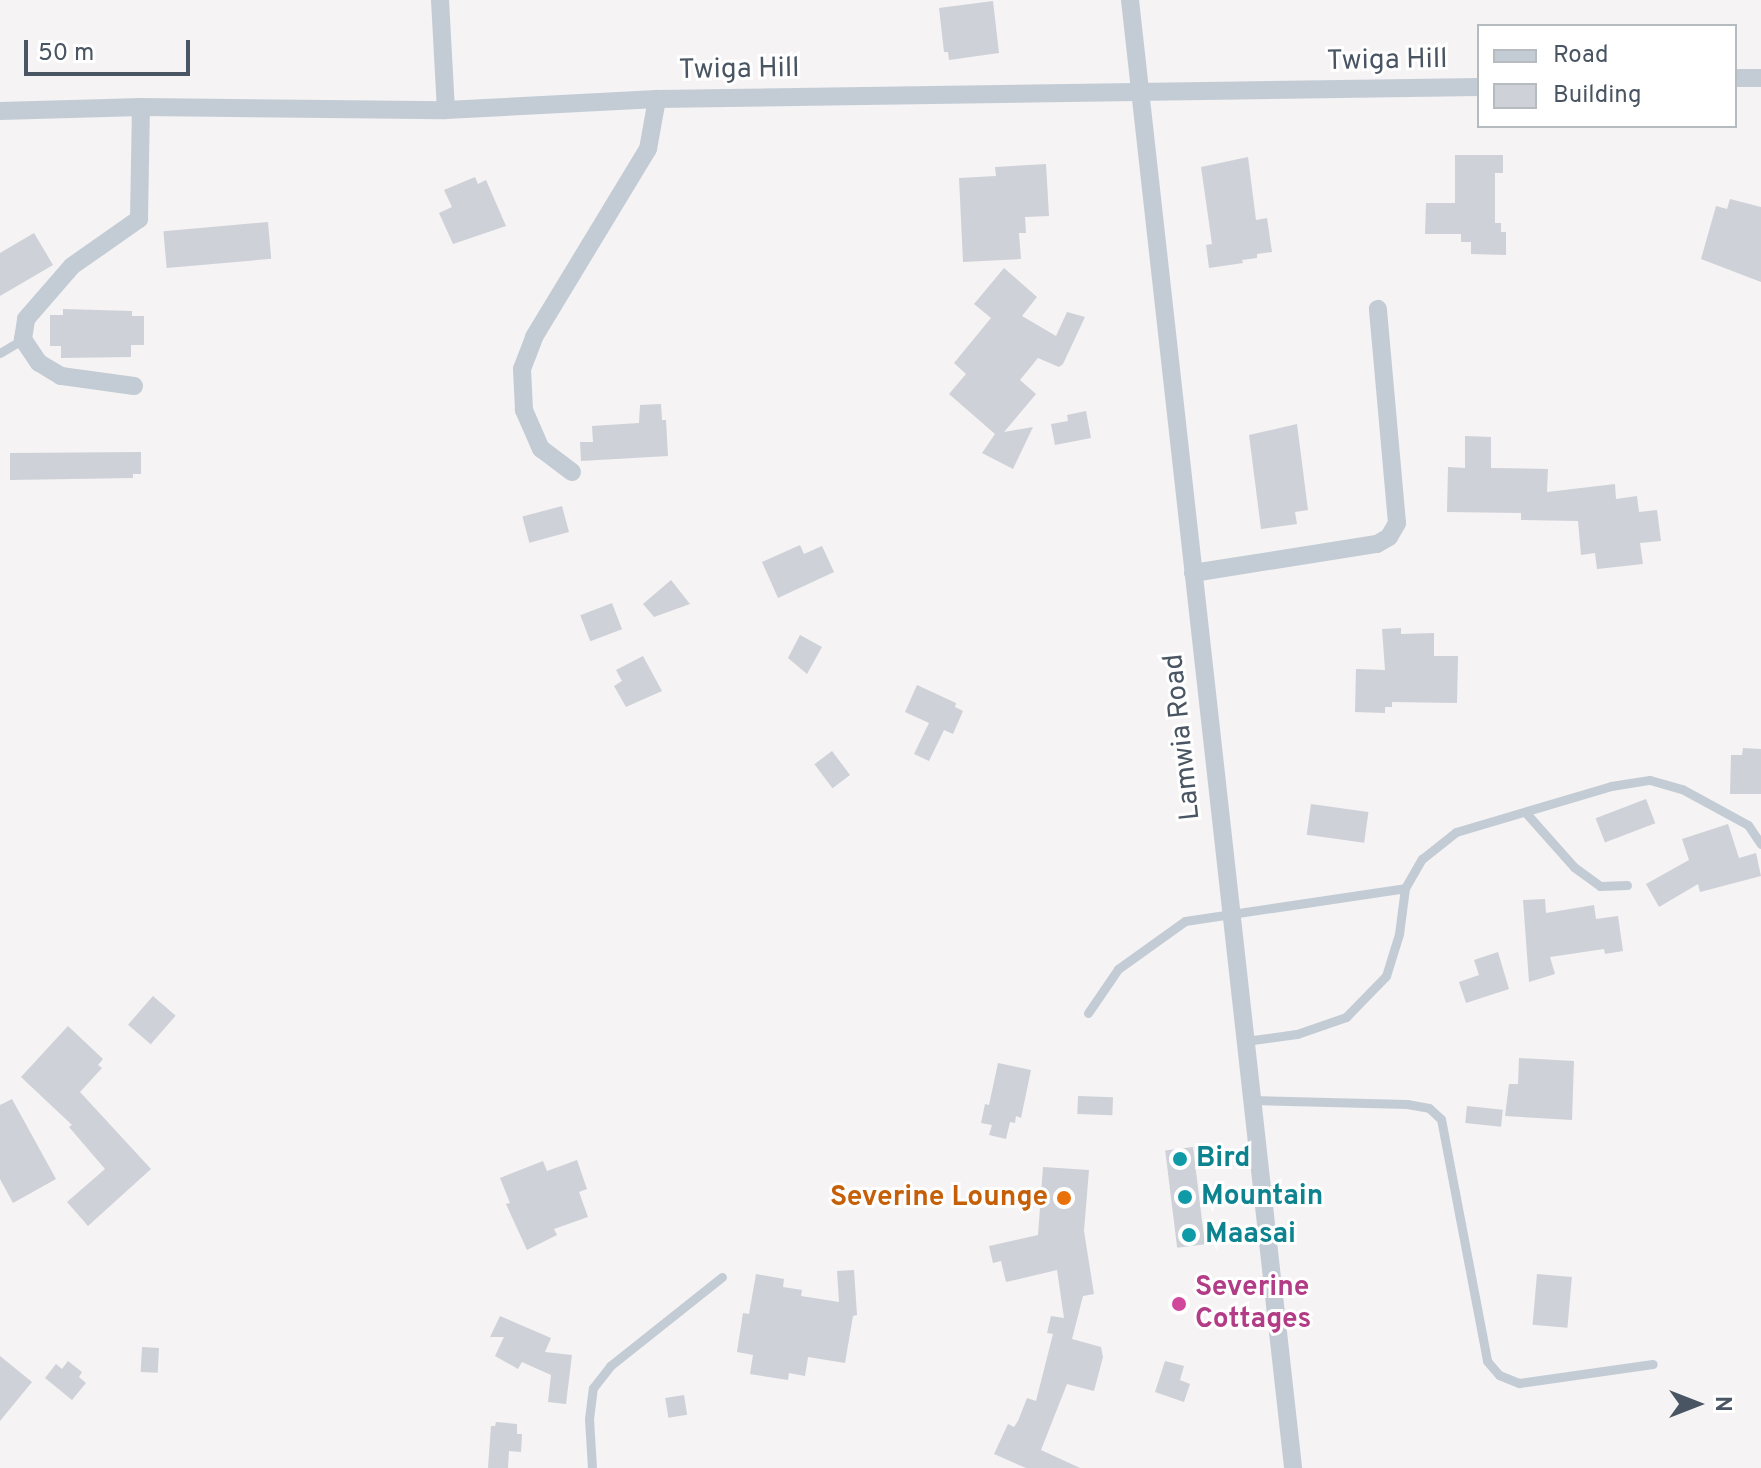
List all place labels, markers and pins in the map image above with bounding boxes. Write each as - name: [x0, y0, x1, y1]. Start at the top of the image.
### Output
- place label: Bird: [1196, 1142, 1250, 1176]
- marker: Bird: [1171, 1150, 1189, 1168]
- place label: Mountain: [1201, 1180, 1323, 1214]
- place label: Severine Lounge: [830, 1181, 1048, 1215]
- marker: Mountain: [1176, 1188, 1194, 1206]
- marker: Severine Lounge: [1055, 1189, 1073, 1207]
- place label: Maasai: [1205, 1218, 1296, 1252]
- marker: Maasai: [1180, 1226, 1198, 1244]
- place label: Severine Cottages: [1195, 1271, 1311, 1337]
- marker: Severine Cottages: [1170, 1295, 1188, 1313]

